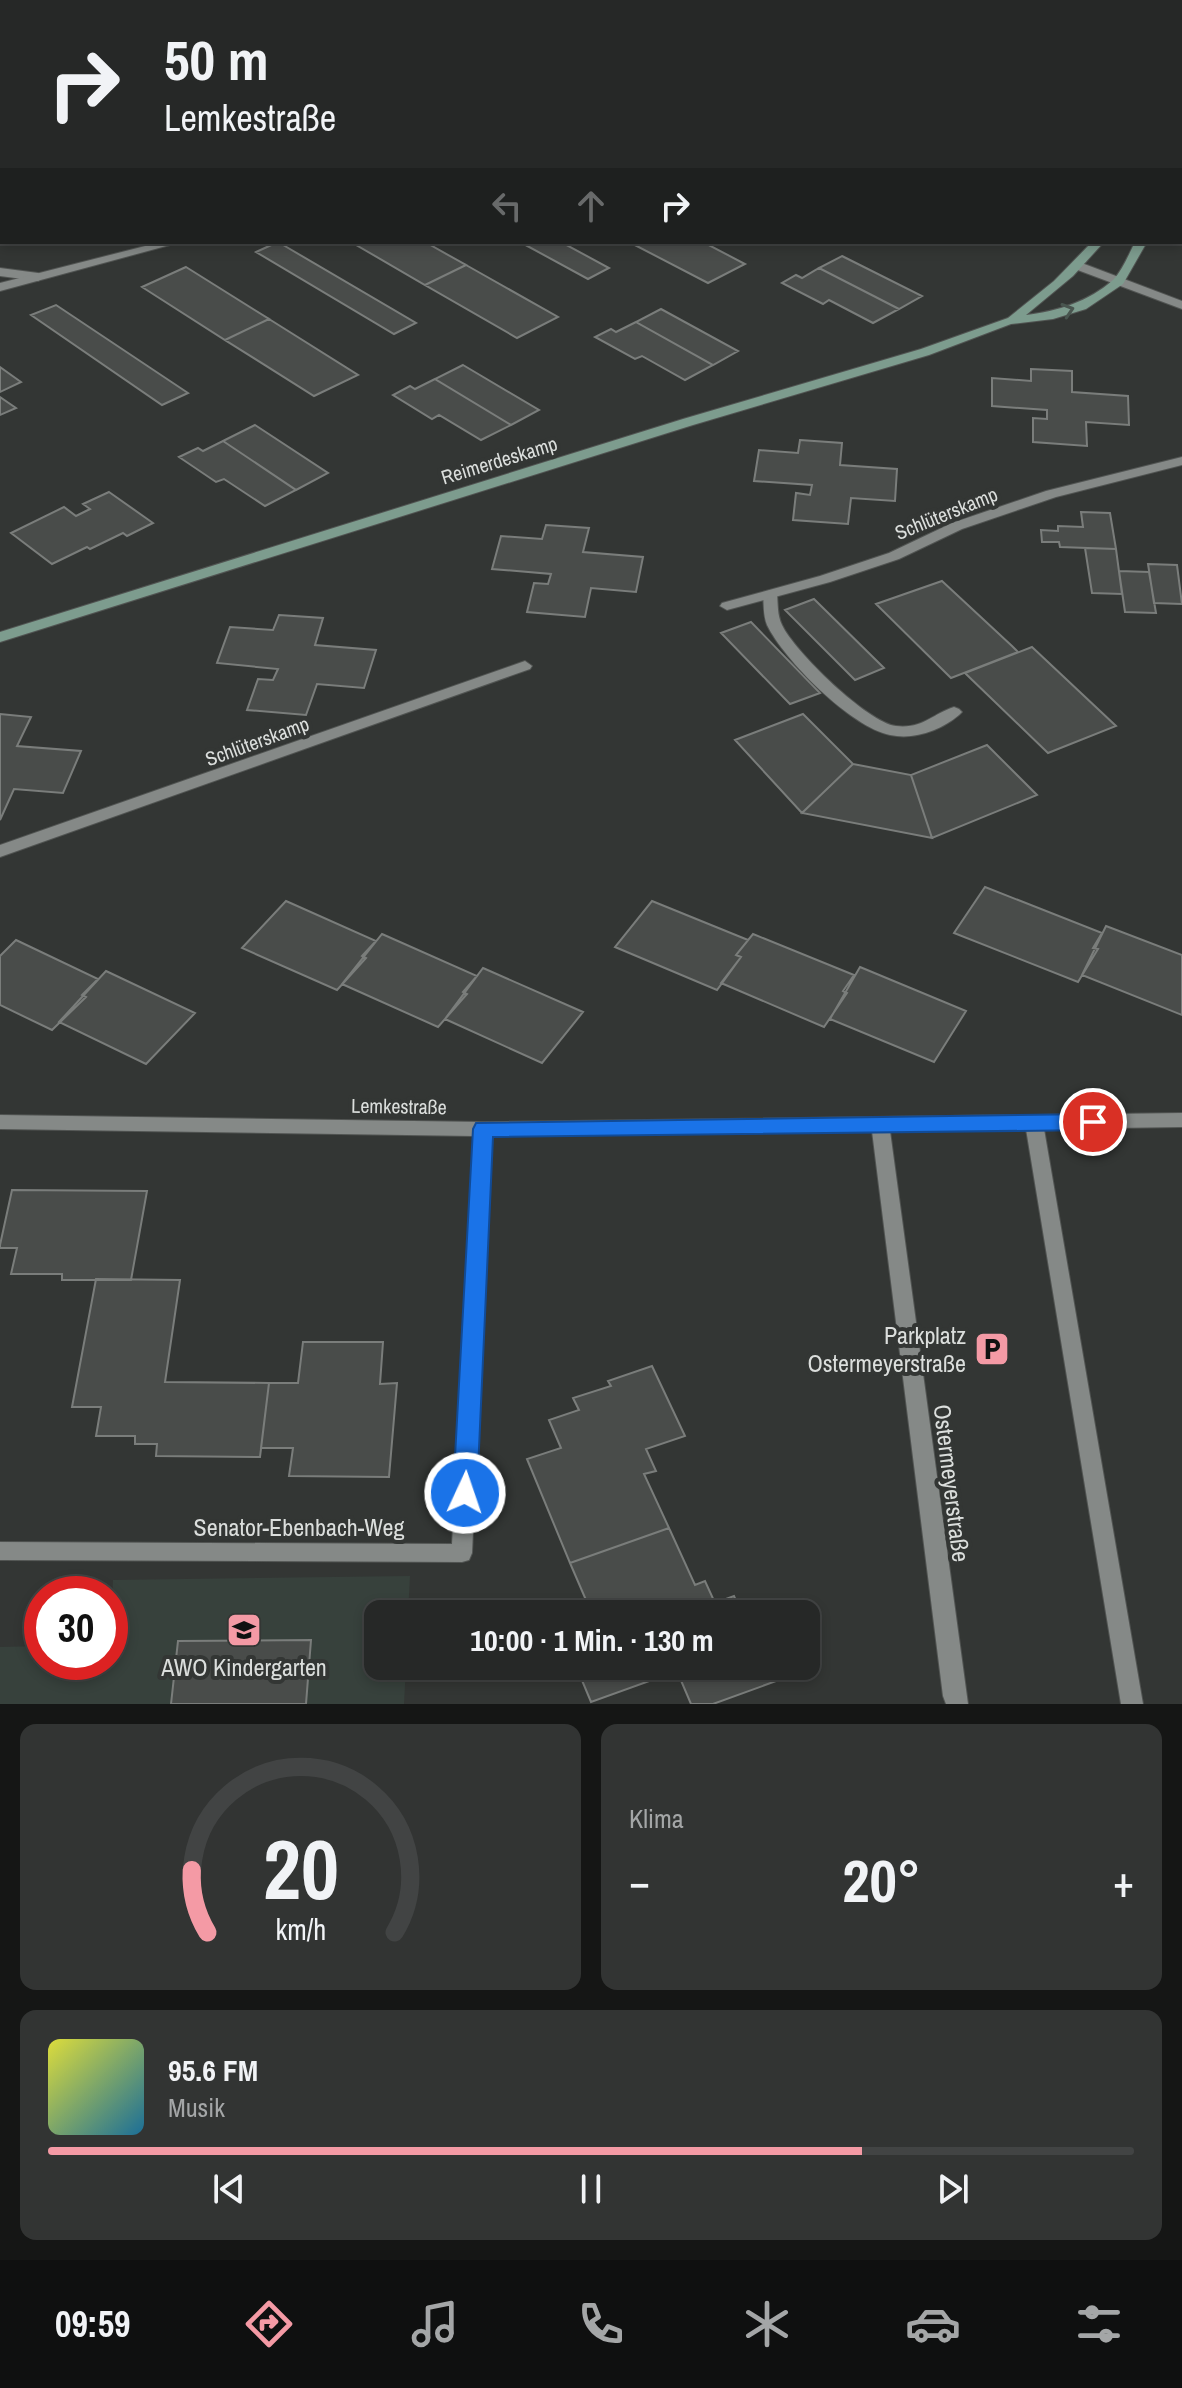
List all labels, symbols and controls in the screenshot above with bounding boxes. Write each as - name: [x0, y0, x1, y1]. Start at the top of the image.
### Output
- text: 50 m: [164, 22, 269, 97]
- icon: right: [32, 32, 136, 136]
- text: Lemkestraße: [164, 94, 336, 142]
- icon: left: [485, 184, 529, 228]
- icon: ahead: [569, 184, 613, 228]
- icon: right: [653, 184, 697, 228]
- one-way arrow: [1060, 304, 1074, 320]
- street label: Reimerdeskamp: [438, 430, 560, 490]
- street label: Schlüterskamp: [891, 480, 1001, 546]
- street label: Schlüterskamp: [201, 710, 313, 772]
- pin: [1059, 1088, 1127, 1156]
- street label: Lemkestraße: [351, 1092, 447, 1120]
- icon: arrive: [1071, 1100, 1115, 1144]
- place label: Parkplatz Ostermeyerstraße: [807, 1319, 966, 1379]
- parking icon: Parkplatz Ostermeyerstraße: [973, 1330, 1011, 1368]
- street label: Ostermeyerstraße: [926, 1402, 978, 1564]
- position arrow: [423, 1451, 507, 1535]
- street label: Senator-Ebenbach-Weg: [194, 1511, 404, 1543]
- speed limit sign: 30: [24, 1576, 128, 1680]
- school or university icon: AWO Kindergarten: [225, 1611, 263, 1649]
- text: 10:00 · 1 Min. · 130 m: [470, 1620, 714, 1660]
- place label: AWO Kindergarten: [160, 1651, 327, 1683]
- text: Klima: [629, 1801, 684, 1836]
- text: 20: [263, 1813, 338, 1925]
- text: 20°: [842, 1840, 921, 1921]
- text: −: [629, 1851, 650, 1911]
- text: +: [1113, 1851, 1134, 1911]
- text: km/h: [275, 1910, 326, 1949]
- text: 95.6 FM: [168, 2050, 258, 2090]
- text: Musik: [168, 2090, 225, 2125]
- icon: previous: [207, 2167, 251, 2211]
- icon: pause: [569, 2167, 613, 2211]
- icon: next: [931, 2167, 975, 2211]
- icon: directions: [241, 2296, 297, 2352]
- icon: music: [407, 2296, 463, 2352]
- icon: phone: [573, 2296, 629, 2352]
- icon: climate: [739, 2296, 795, 2352]
- icon: car: [905, 2296, 961, 2352]
- icon: filters: [1071, 2296, 1127, 2352]
- text: 09:59: [55, 2300, 131, 2348]

